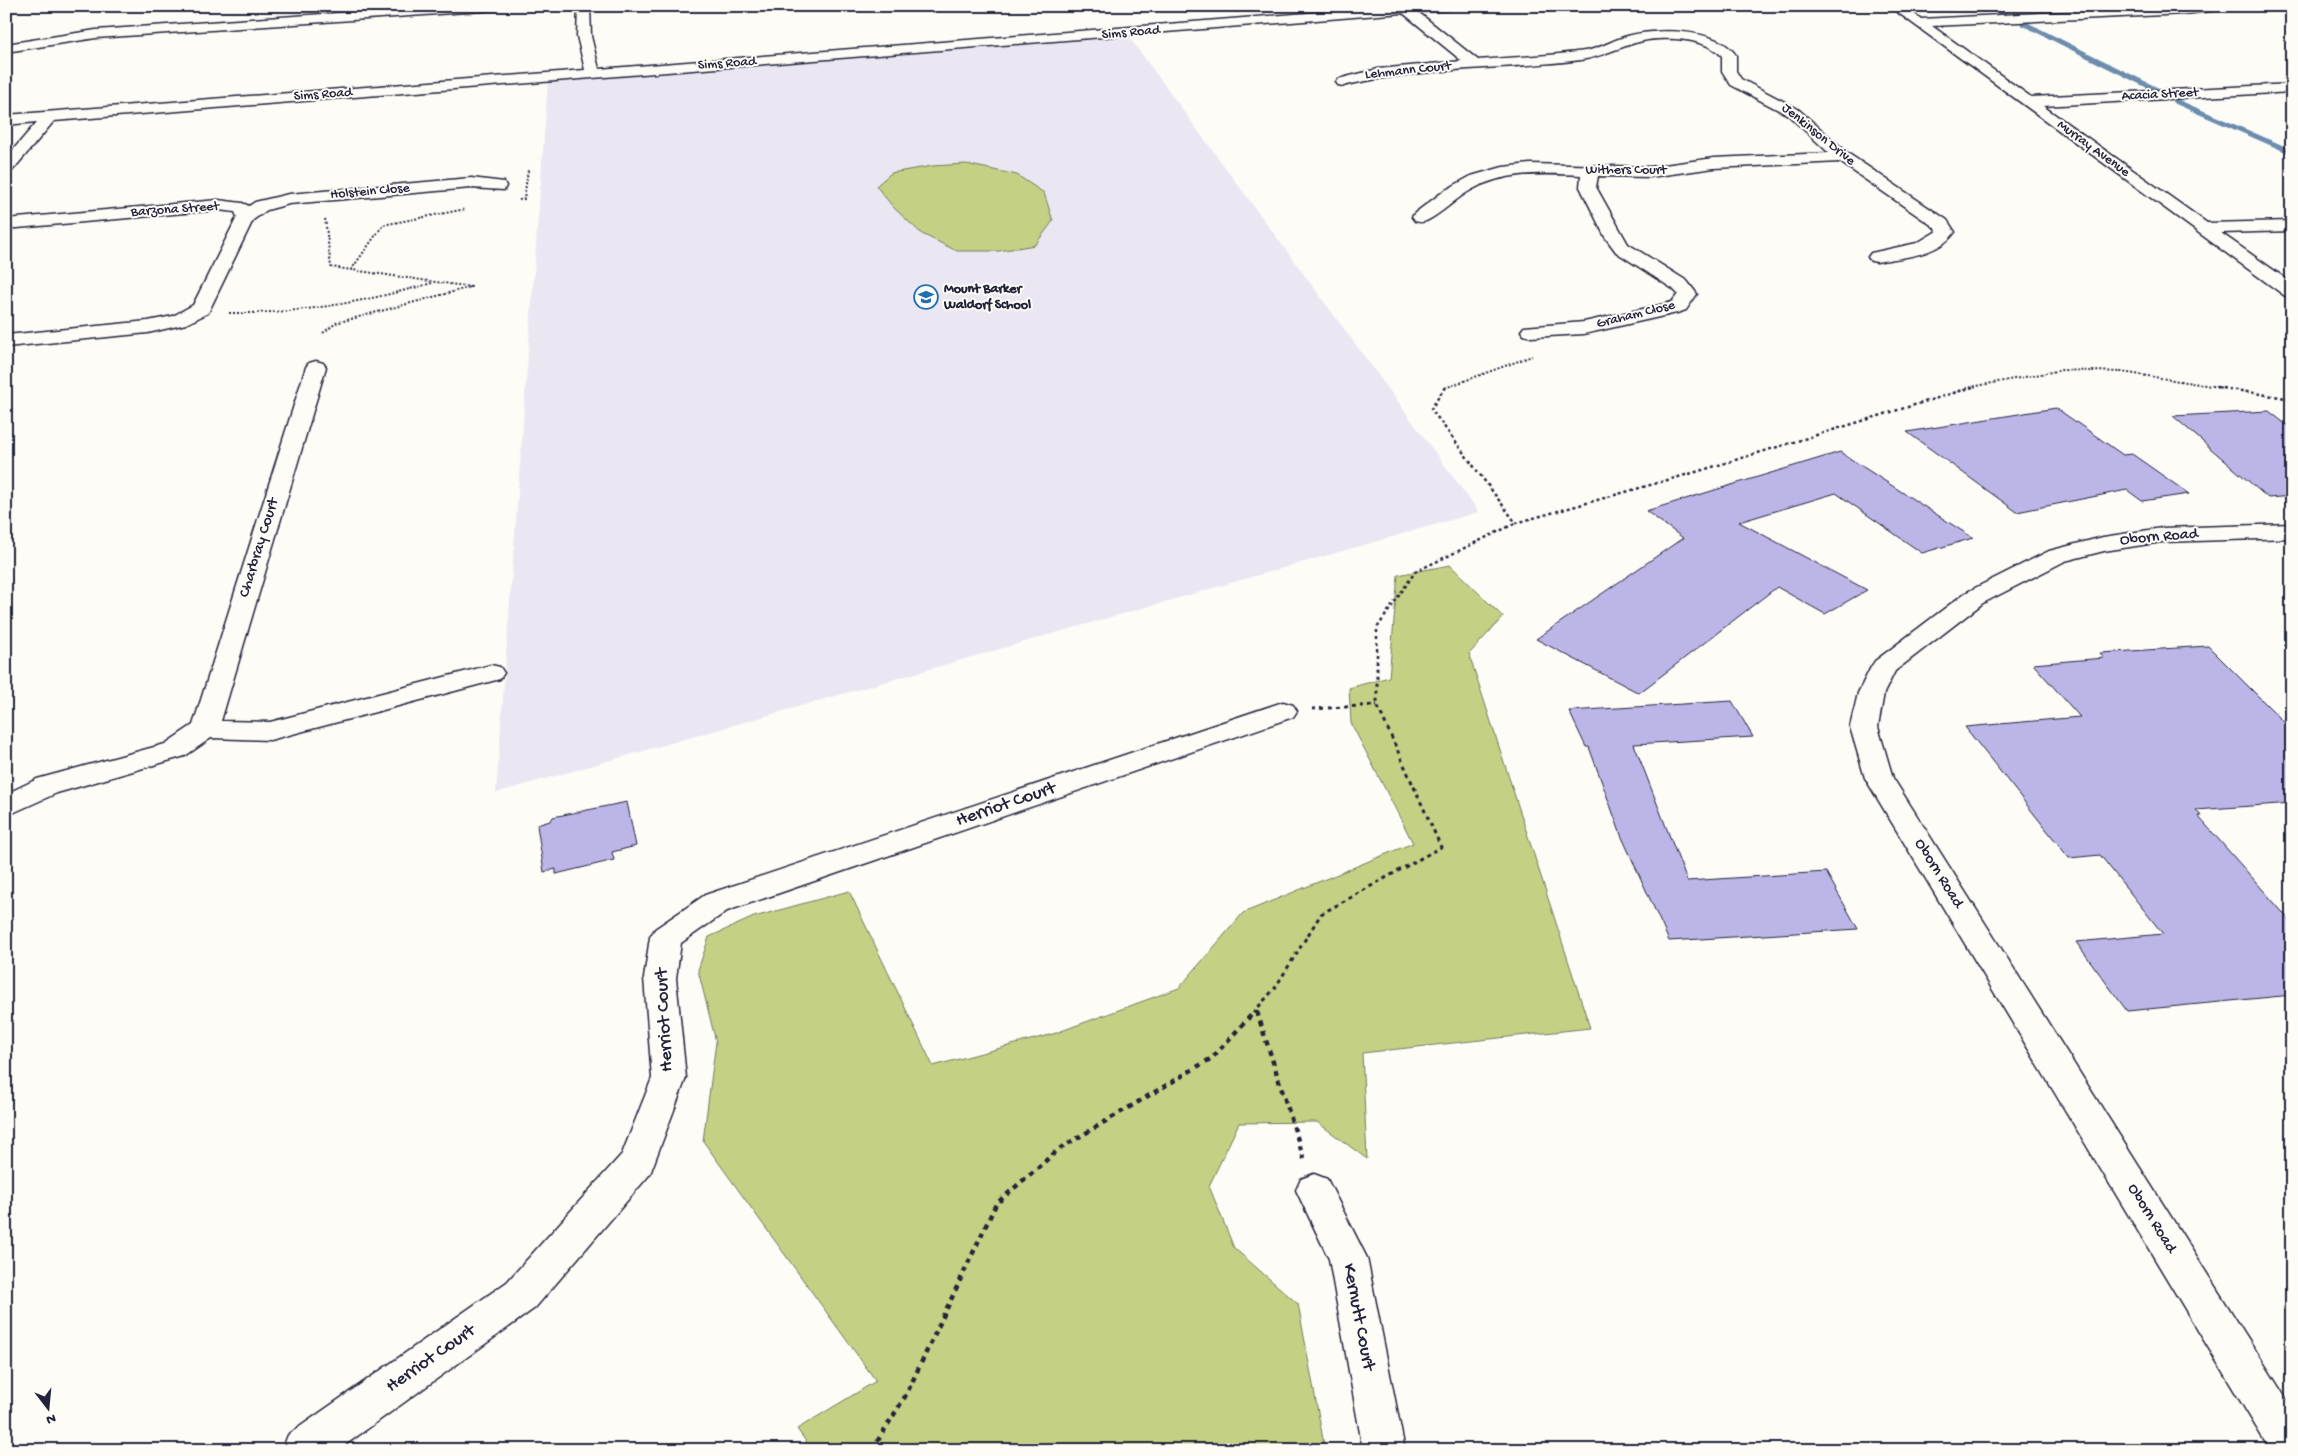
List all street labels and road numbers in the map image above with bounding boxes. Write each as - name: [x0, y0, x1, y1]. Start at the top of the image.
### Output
- street label: Sims Road: [1101, 22, 1163, 44]
- street label: Sims Road: [697, 53, 759, 75]
- street label: Lehmann Court: [1364, 58, 1453, 84]
- street label: Sims Road: [293, 84, 355, 106]
- street label: Acacia Street: [2121, 84, 2200, 106]
- street label: Jenkinson Drive: [1778, 100, 1859, 170]
- street label: Murray Avenue: [2053, 117, 2134, 182]
- street label: Withers Court: [1586, 162, 1668, 179]
- street label: Holstein Close: [330, 180, 411, 204]
- street label: Barzona Street: [129, 198, 221, 222]
- street label: Graham Close: [1595, 297, 1678, 333]
- street label: Charbray Court: [236, 495, 285, 600]
- street label: Oborn Road: [2119, 525, 2200, 551]
- street label: Herriot Court: [953, 776, 1061, 833]
- street label: Oborn Road: [1909, 836, 1968, 914]
- street label: Herriot Court: [651, 965, 679, 1072]
- street label: Oborn Road: [2122, 1181, 2181, 1259]
- street label: Kernutt Court: [1336, 1262, 1380, 1375]
- street label: Herriot Court: [382, 1318, 482, 1398]

